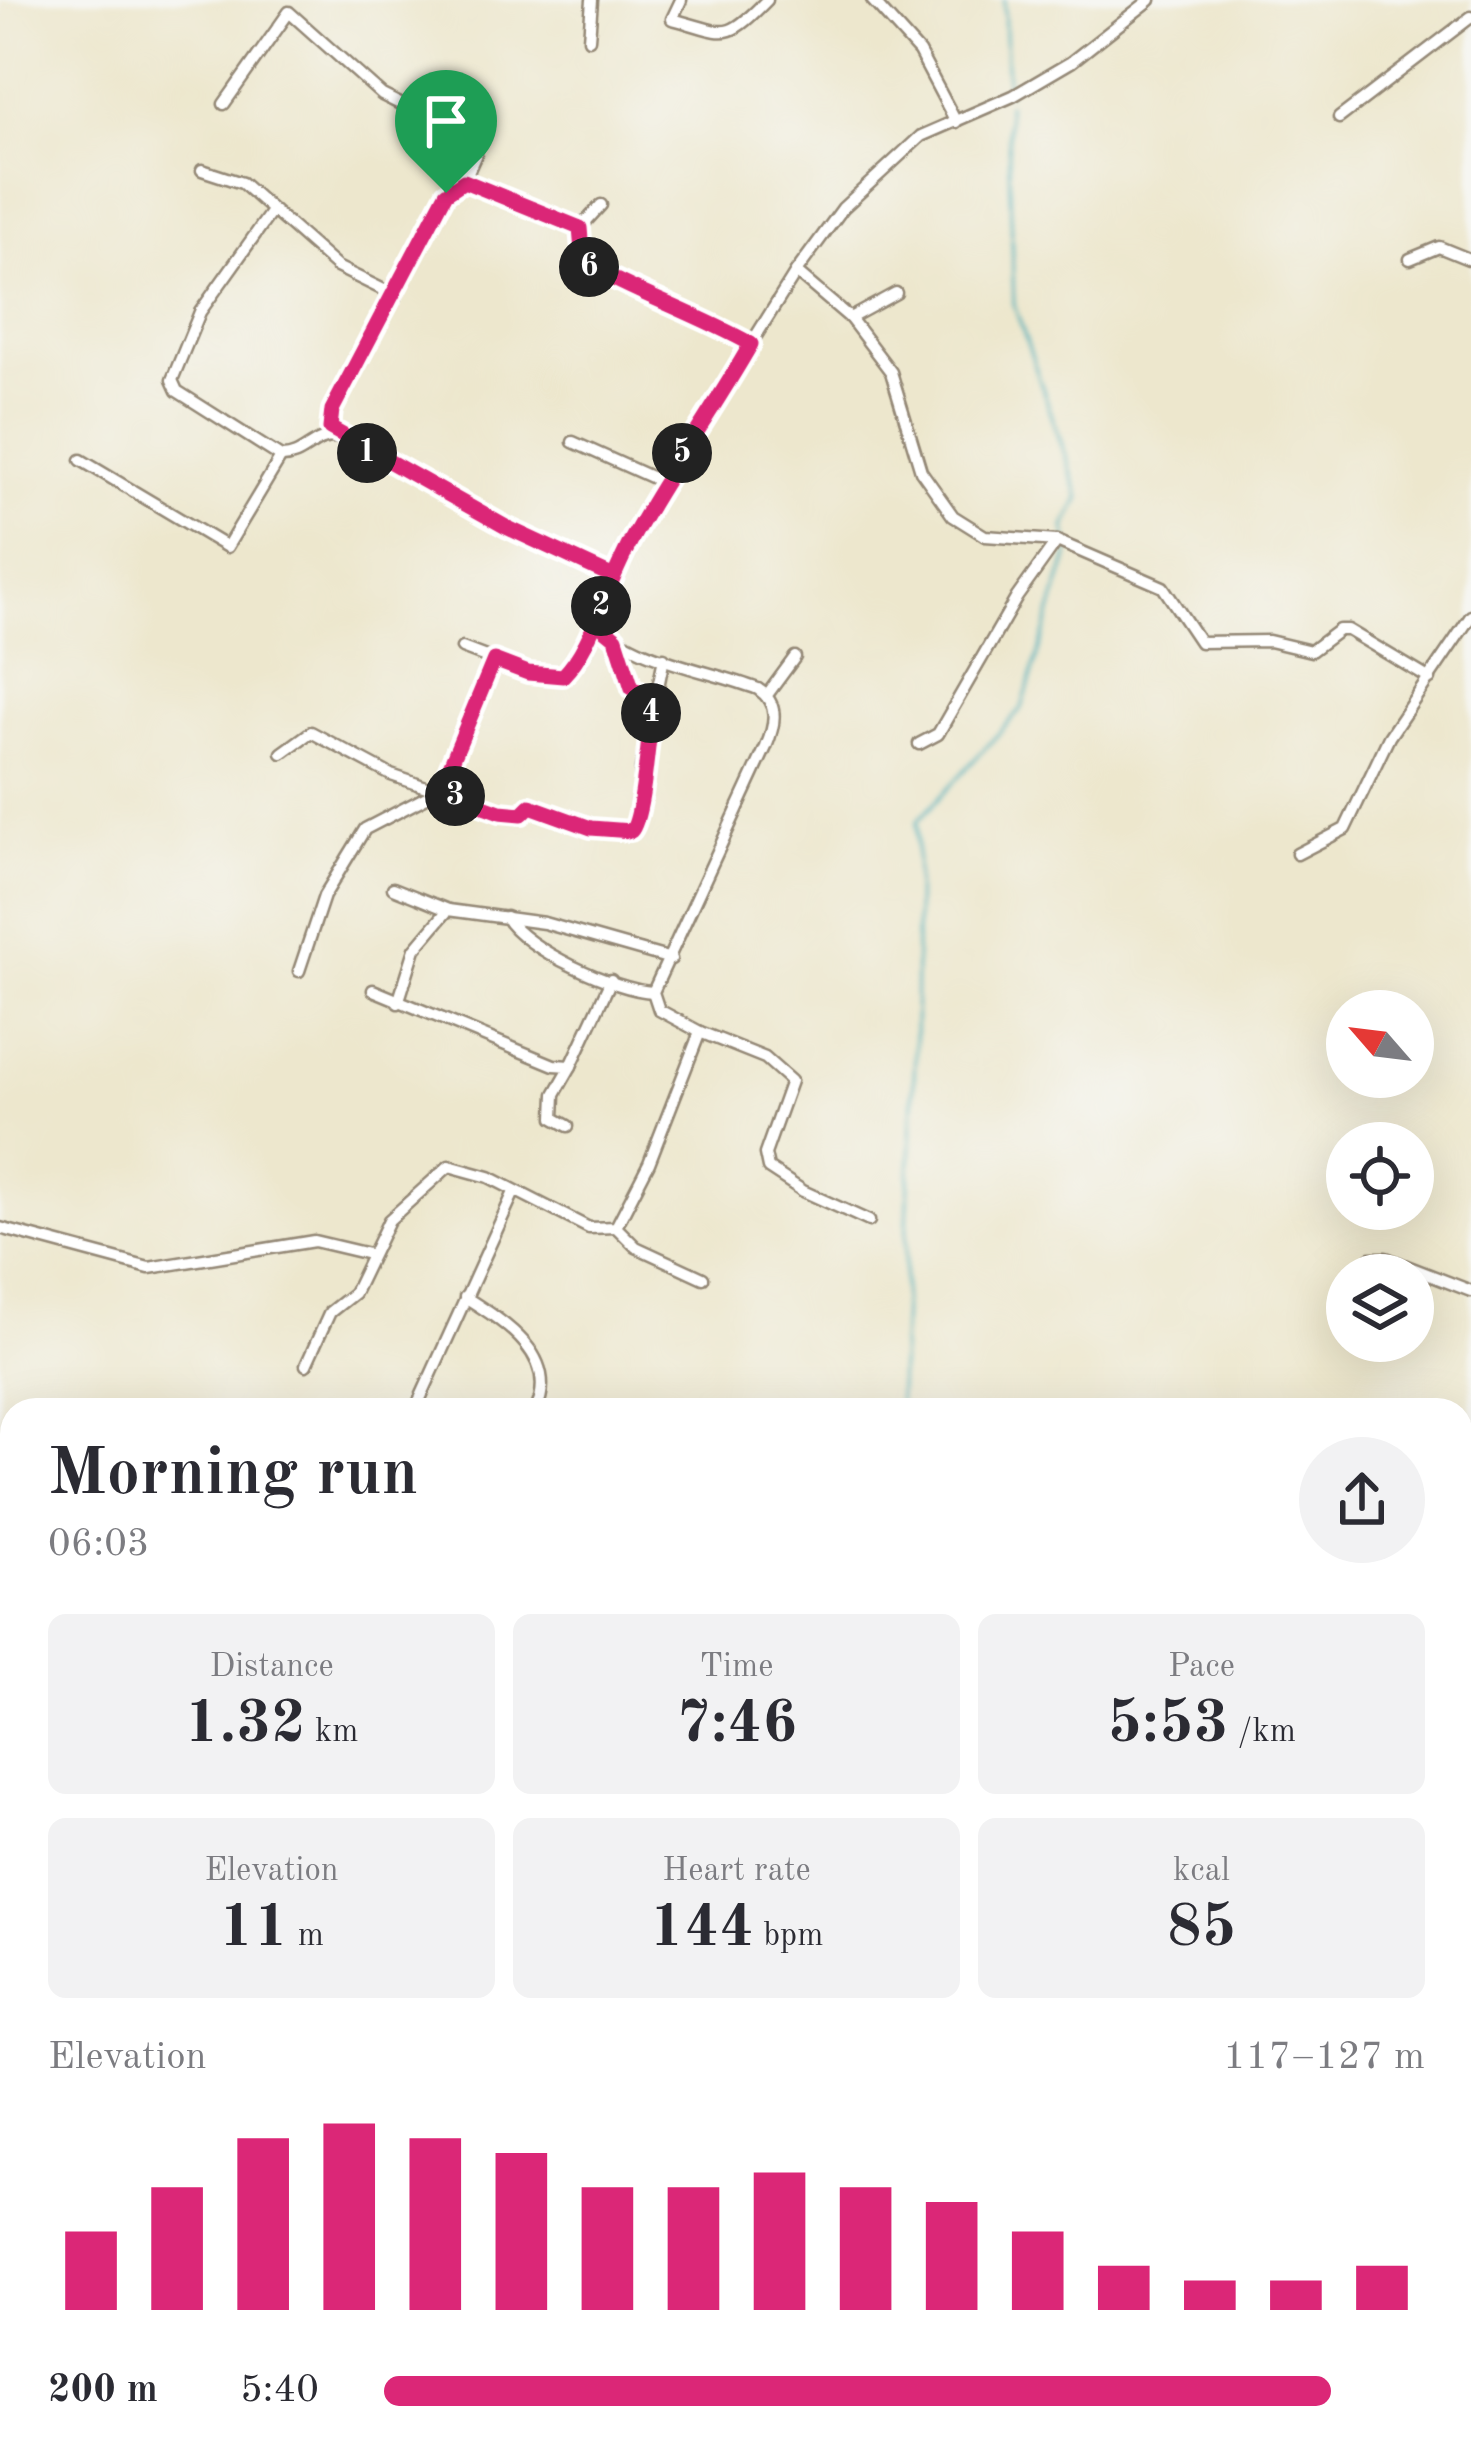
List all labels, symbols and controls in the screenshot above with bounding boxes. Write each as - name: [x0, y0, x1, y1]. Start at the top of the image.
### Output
- pin: [395, 70, 497, 193]
- icon: arrive: [413, 88, 479, 154]
- pin: 6: [559, 237, 619, 297]
- text: 6: [579, 250, 599, 283]
- pin: 1: [337, 423, 397, 483]
- pin: 5: [652, 423, 712, 483]
- text: 1: [357, 436, 377, 469]
- text: 5: [672, 436, 692, 469]
- pin: 2: [571, 576, 631, 636]
- text: 2: [591, 589, 611, 622]
- pin: 4: [621, 683, 681, 743]
- text: 4: [641, 696, 661, 729]
- pin: 3: [425, 766, 485, 826]
- text: 3: [445, 779, 465, 812]
- north arrow: [1326, 990, 1434, 1098]
- map controls: [1326, 990, 1434, 1362]
- button: locate: [1326, 1122, 1434, 1230]
- button: layers: [1326, 1254, 1434, 1362]
- button: share: [1299, 1437, 1425, 1563]
- text: Morning run: [48, 1443, 418, 1509]
- text: 06:03: [48, 1525, 149, 1564]
- text: Distance: [209, 1651, 334, 1684]
- text: Time: [700, 1651, 773, 1684]
- text: Pace: [1168, 1651, 1235, 1684]
- text: 1.32: [185, 1695, 306, 1755]
- text: 7:46: [676, 1695, 797, 1755]
- text: 5:53: [1107, 1695, 1228, 1755]
- text: km: [306, 1716, 358, 1749]
- text: /km: [1228, 1716, 1296, 1749]
- text: Elevation: [204, 1855, 339, 1888]
- text: Heart rate: [662, 1855, 811, 1888]
- text: kcal: [1173, 1855, 1230, 1888]
- text: 11: [219, 1899, 289, 1959]
- text: 144: [650, 1899, 754, 1959]
- text: 85: [1167, 1899, 1236, 1959]
- text: m: [289, 1920, 324, 1953]
- text: bpm: [754, 1920, 823, 1953]
- text: Elevation: [48, 2038, 207, 2077]
- text: 117–127 m: [1223, 2038, 1425, 2077]
- text: 200 m: [48, 2371, 158, 2410]
- text: 5:40: [240, 2371, 319, 2410]

